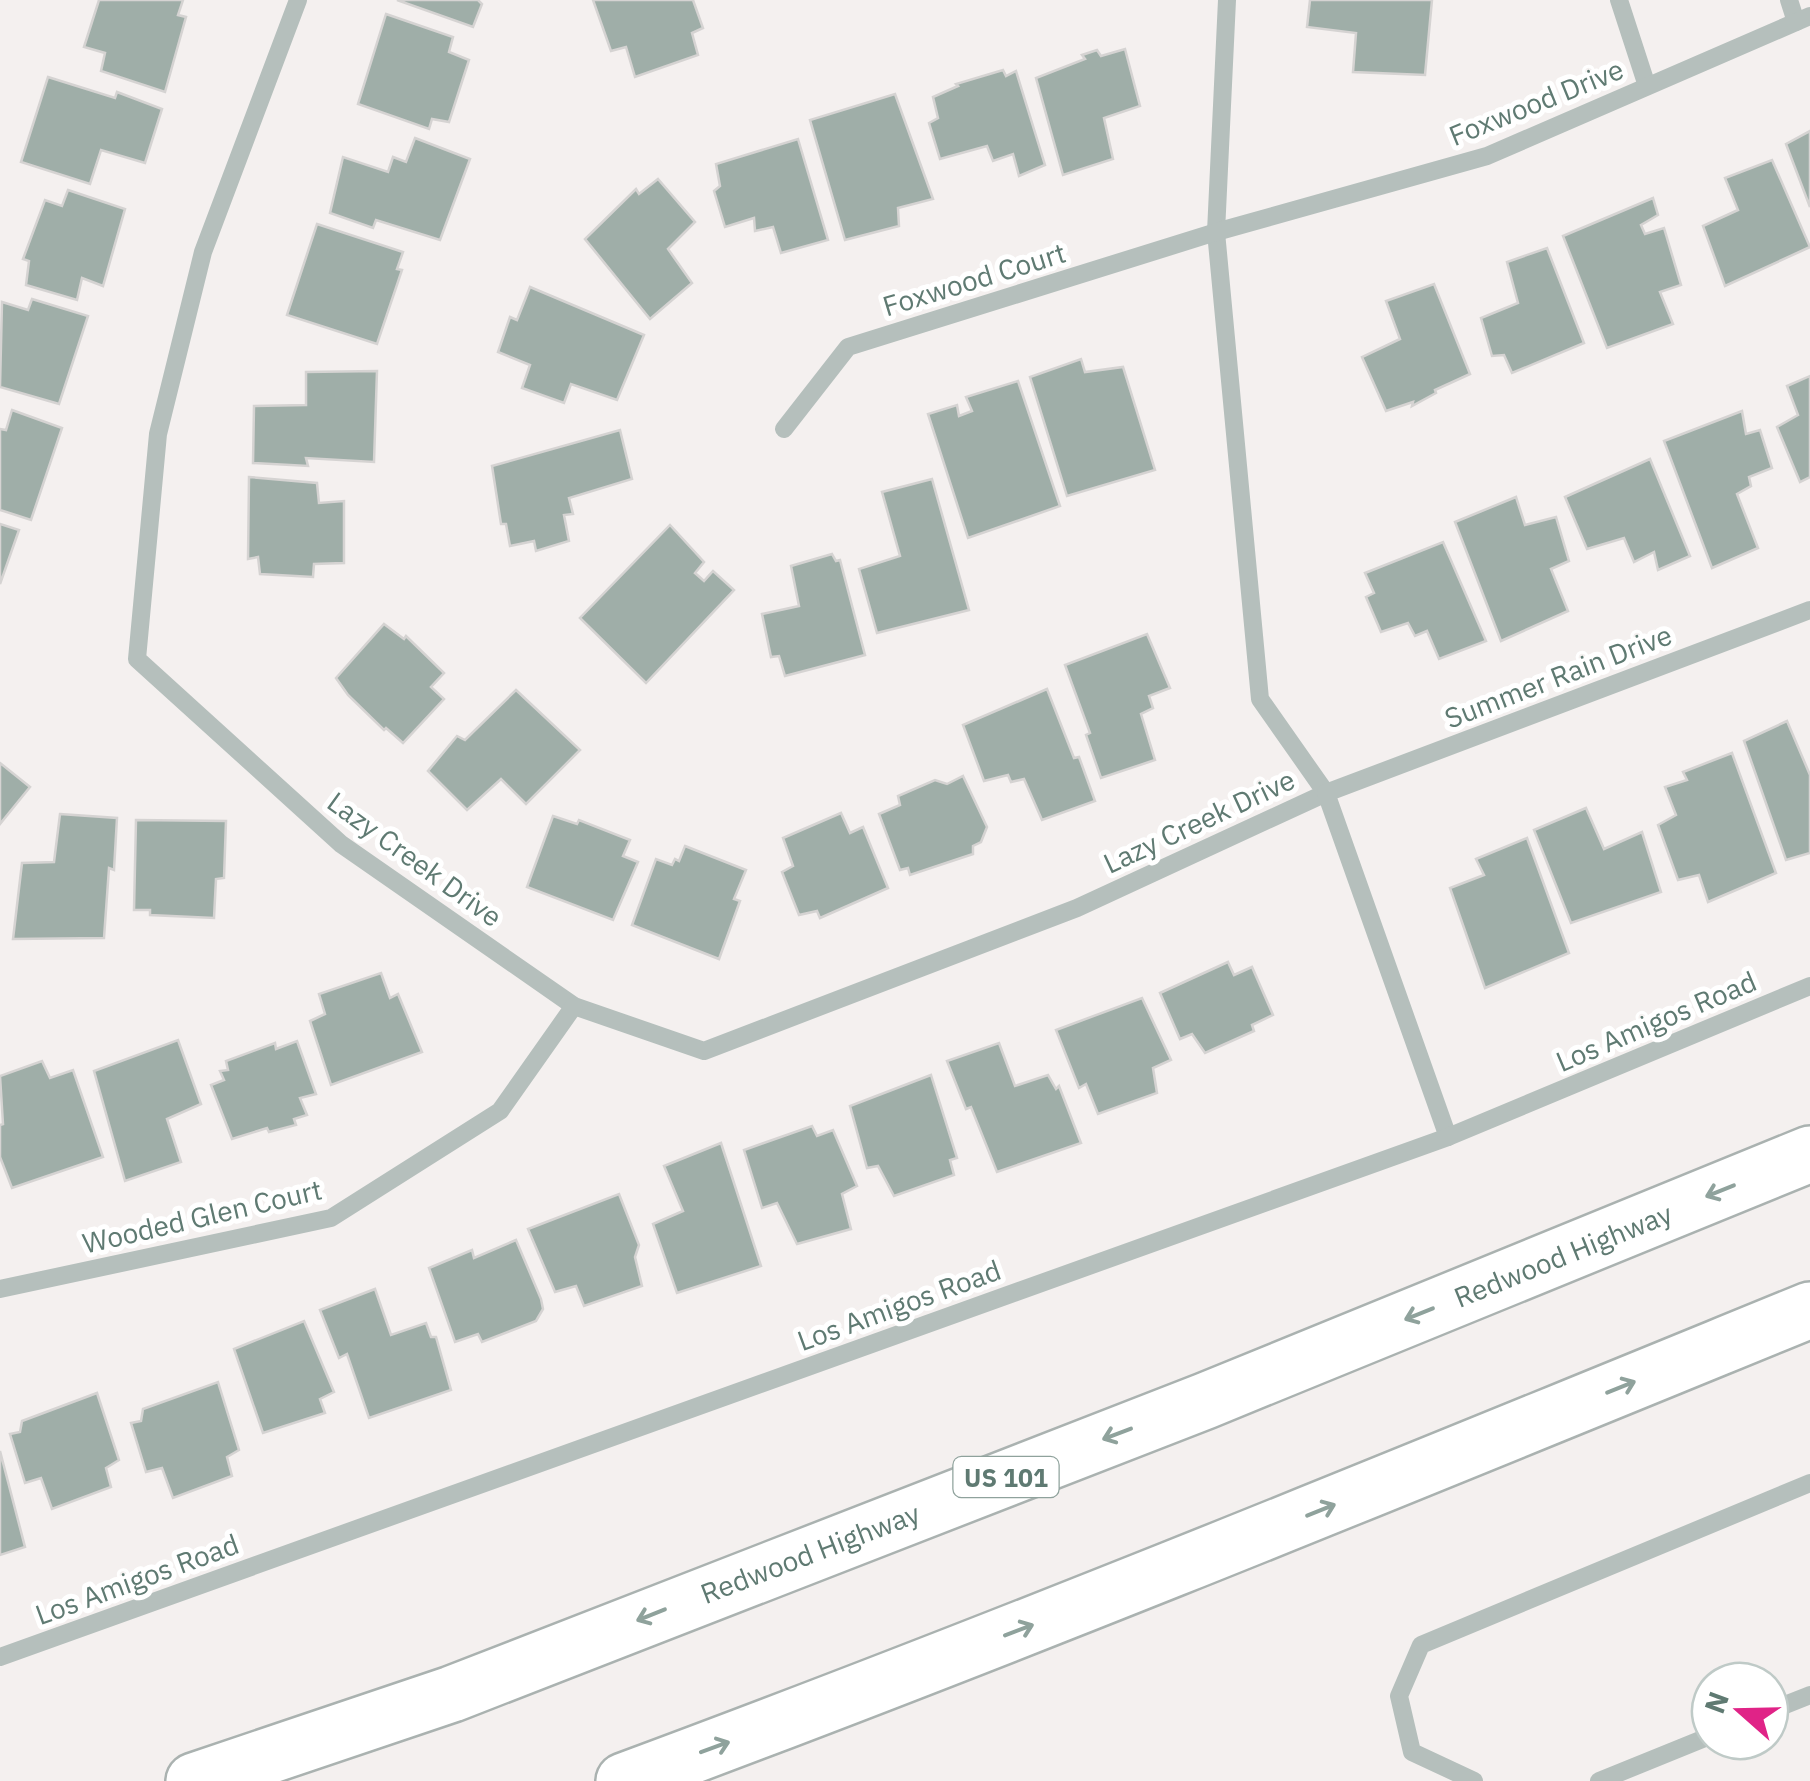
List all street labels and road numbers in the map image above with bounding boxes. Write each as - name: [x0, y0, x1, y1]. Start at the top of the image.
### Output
- street label: Foxwood Drive: [1443, 50, 1629, 154]
- street label: Foxwood Court: [878, 234, 1070, 324]
- street label: Summer Rain Drive: [1439, 616, 1677, 736]
- street label: Lazy Creek Drive: [1097, 760, 1301, 882]
- street label: Lazy Creek Drive: [320, 783, 510, 935]
- street label: Los Amigos Road: [1550, 962, 1762, 1080]
- street label: Wooded Glen Court: [79, 1170, 325, 1262]
- street label: Redwood Highway: [1448, 1194, 1678, 1316]
- street label: Los Amigos Road: [792, 1251, 1006, 1359]
- road number: US 101: [954, 1457, 1058, 1497]
- street label: Redwood Highway: [695, 1494, 925, 1612]
- street label: Los Amigos Road: [30, 1525, 244, 1633]

